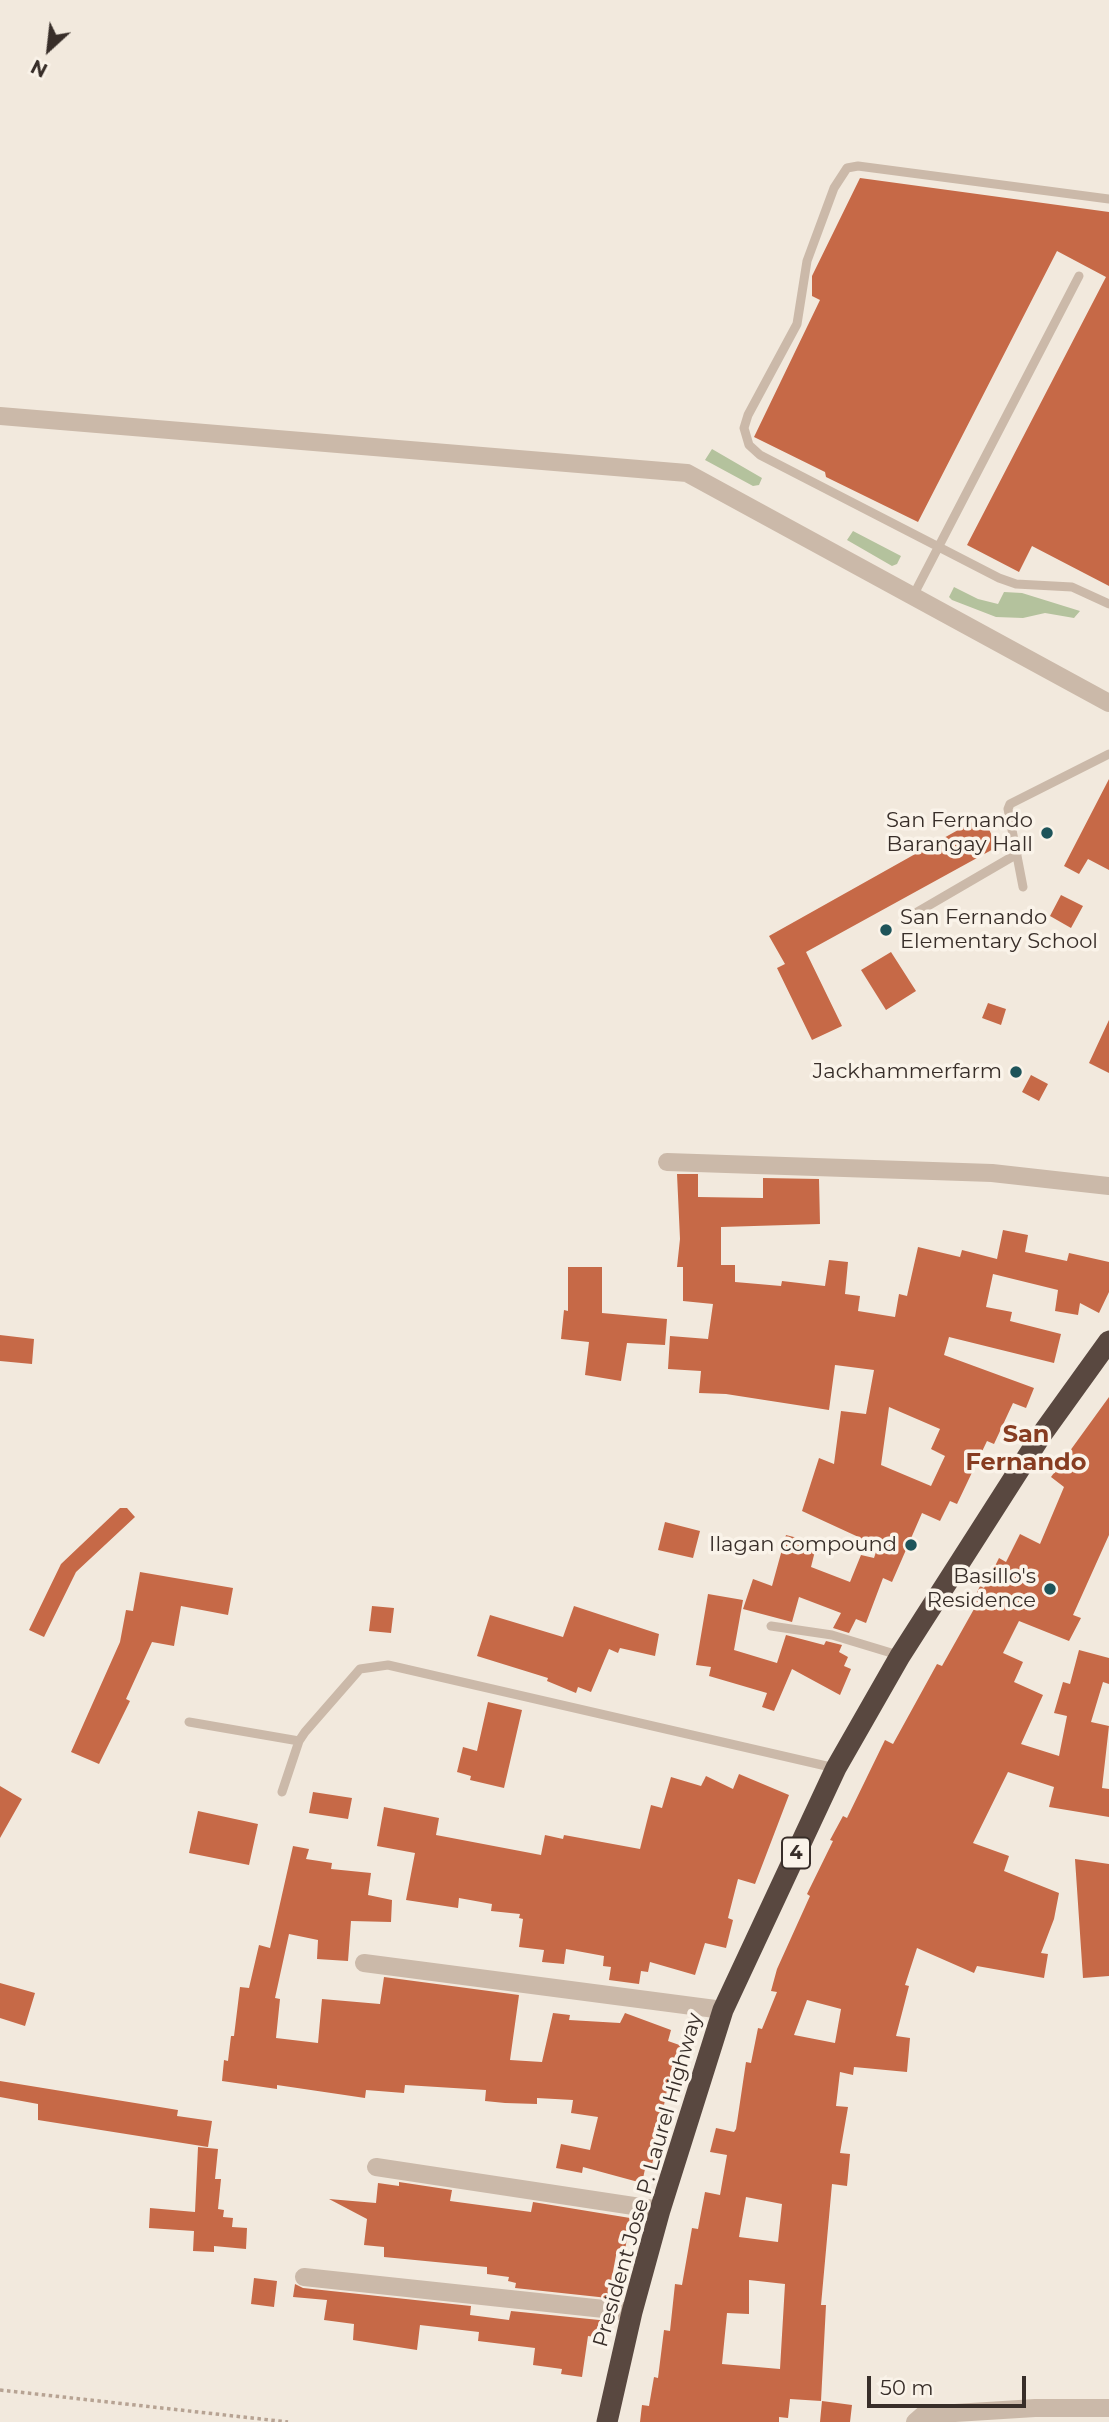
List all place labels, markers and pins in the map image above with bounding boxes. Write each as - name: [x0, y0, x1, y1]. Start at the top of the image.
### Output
- place label: San Fernando Barangay Hall: [886, 808, 1033, 858]
- marker: San Fernando Barangay Hall: [1039, 825, 1055, 841]
- place label: San Fernando Elementary School: [900, 905, 1098, 955]
- marker: San Fernando Elementary School: [878, 922, 894, 938]
- place label: Jackhammerfarm: [813, 1059, 1002, 1085]
- marker: Jackhammerfarm: [1008, 1064, 1024, 1080]
- place label: Ilagan compound: [709, 1532, 897, 1558]
- marker: Ilagan compound: [903, 1537, 919, 1553]
- place label: Basillo's Residence: [927, 1564, 1036, 1614]
- marker: Basillo's Residence: [1042, 1581, 1058, 1597]

